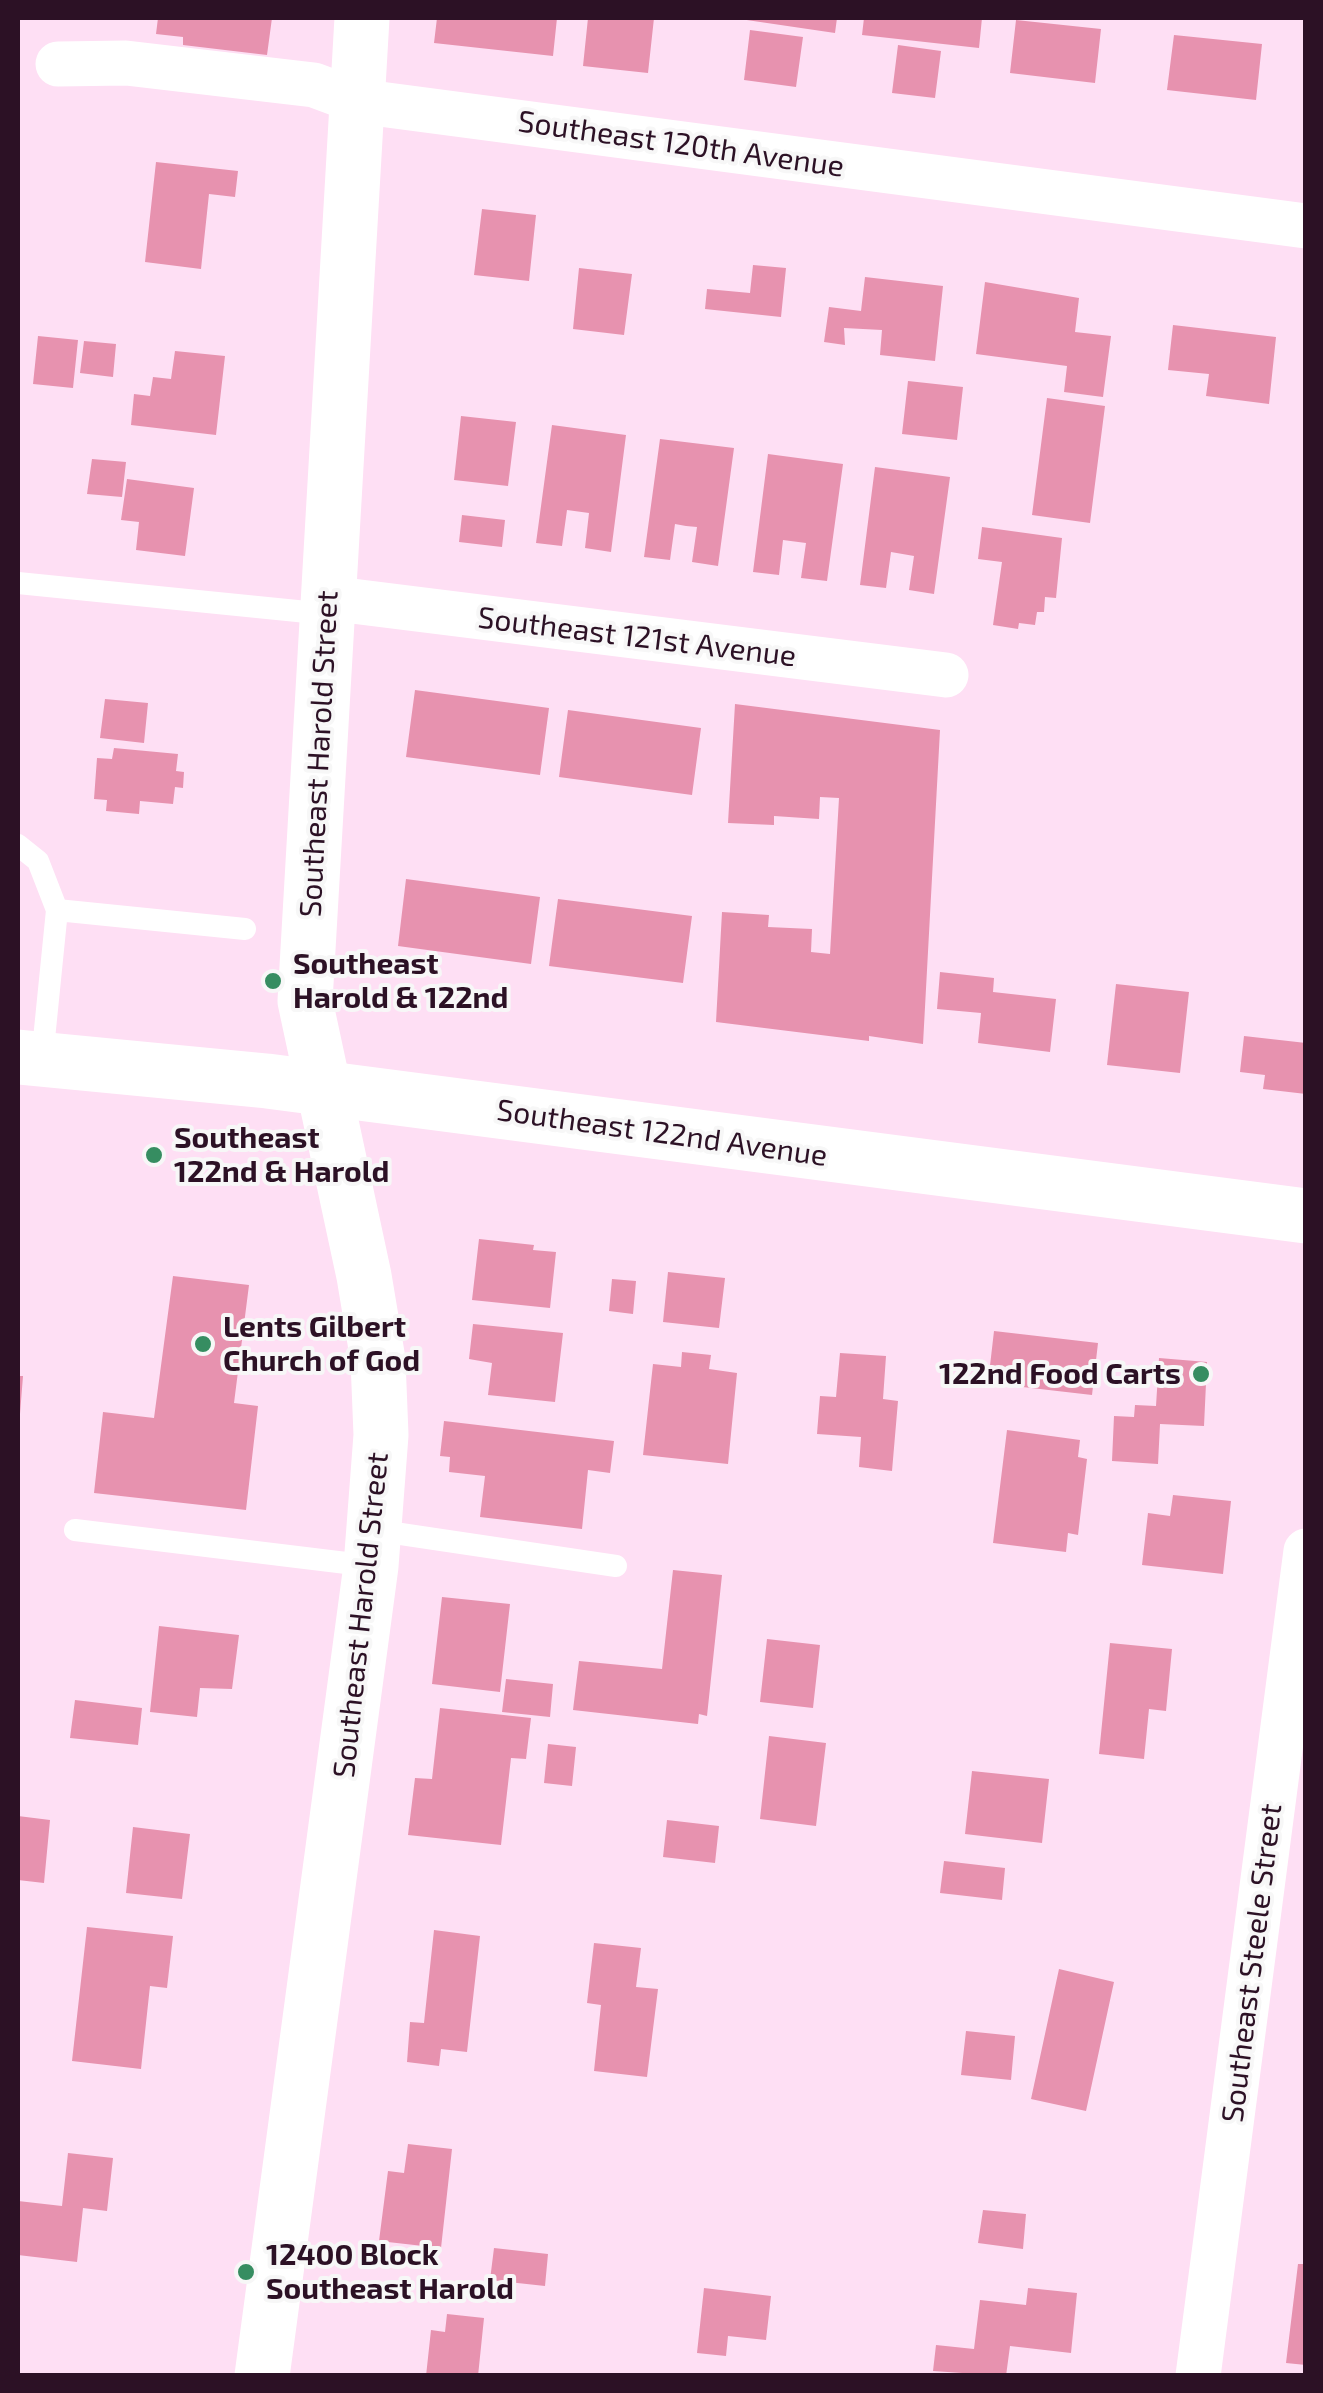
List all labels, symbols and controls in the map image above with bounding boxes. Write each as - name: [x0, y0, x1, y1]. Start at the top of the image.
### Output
- street label: Southeast 120th Avenue: [516, 103, 846, 185]
- street label: Southeast Harold Street: [292, 590, 346, 918]
- street label: Southeast 121st Avenue: [476, 600, 798, 674]
- place label: Southeast Harold & 122nd: [293, 946, 509, 1016]
- marker: Southeast Harold & 122nd: [262, 970, 284, 992]
- street label: Southeast 122nd Avenue: [494, 1092, 830, 1174]
- place label: Southeast 122nd & Harold: [174, 1120, 390, 1190]
- marker: Southeast 122nd & Harold: [143, 1144, 165, 1166]
- place label: Lents Gilbert Church of God: [223, 1309, 420, 1380]
- marker: Lents Gilbert Church of God: [192, 1333, 214, 1355]
- place label: 122nd Food Carts: [939, 1356, 1181, 1392]
- marker: 122nd Food Carts: [1190, 1363, 1212, 1385]
- street label: Southeast Harold Street: [326, 1450, 396, 1780]
- street label: Southeast Steele Street: [1215, 1801, 1289, 2125]
- place label: 12400 Block Southeast Harold: [266, 2237, 514, 2308]
- marker: 12400 Block Southeast Harold: [235, 2261, 257, 2283]

